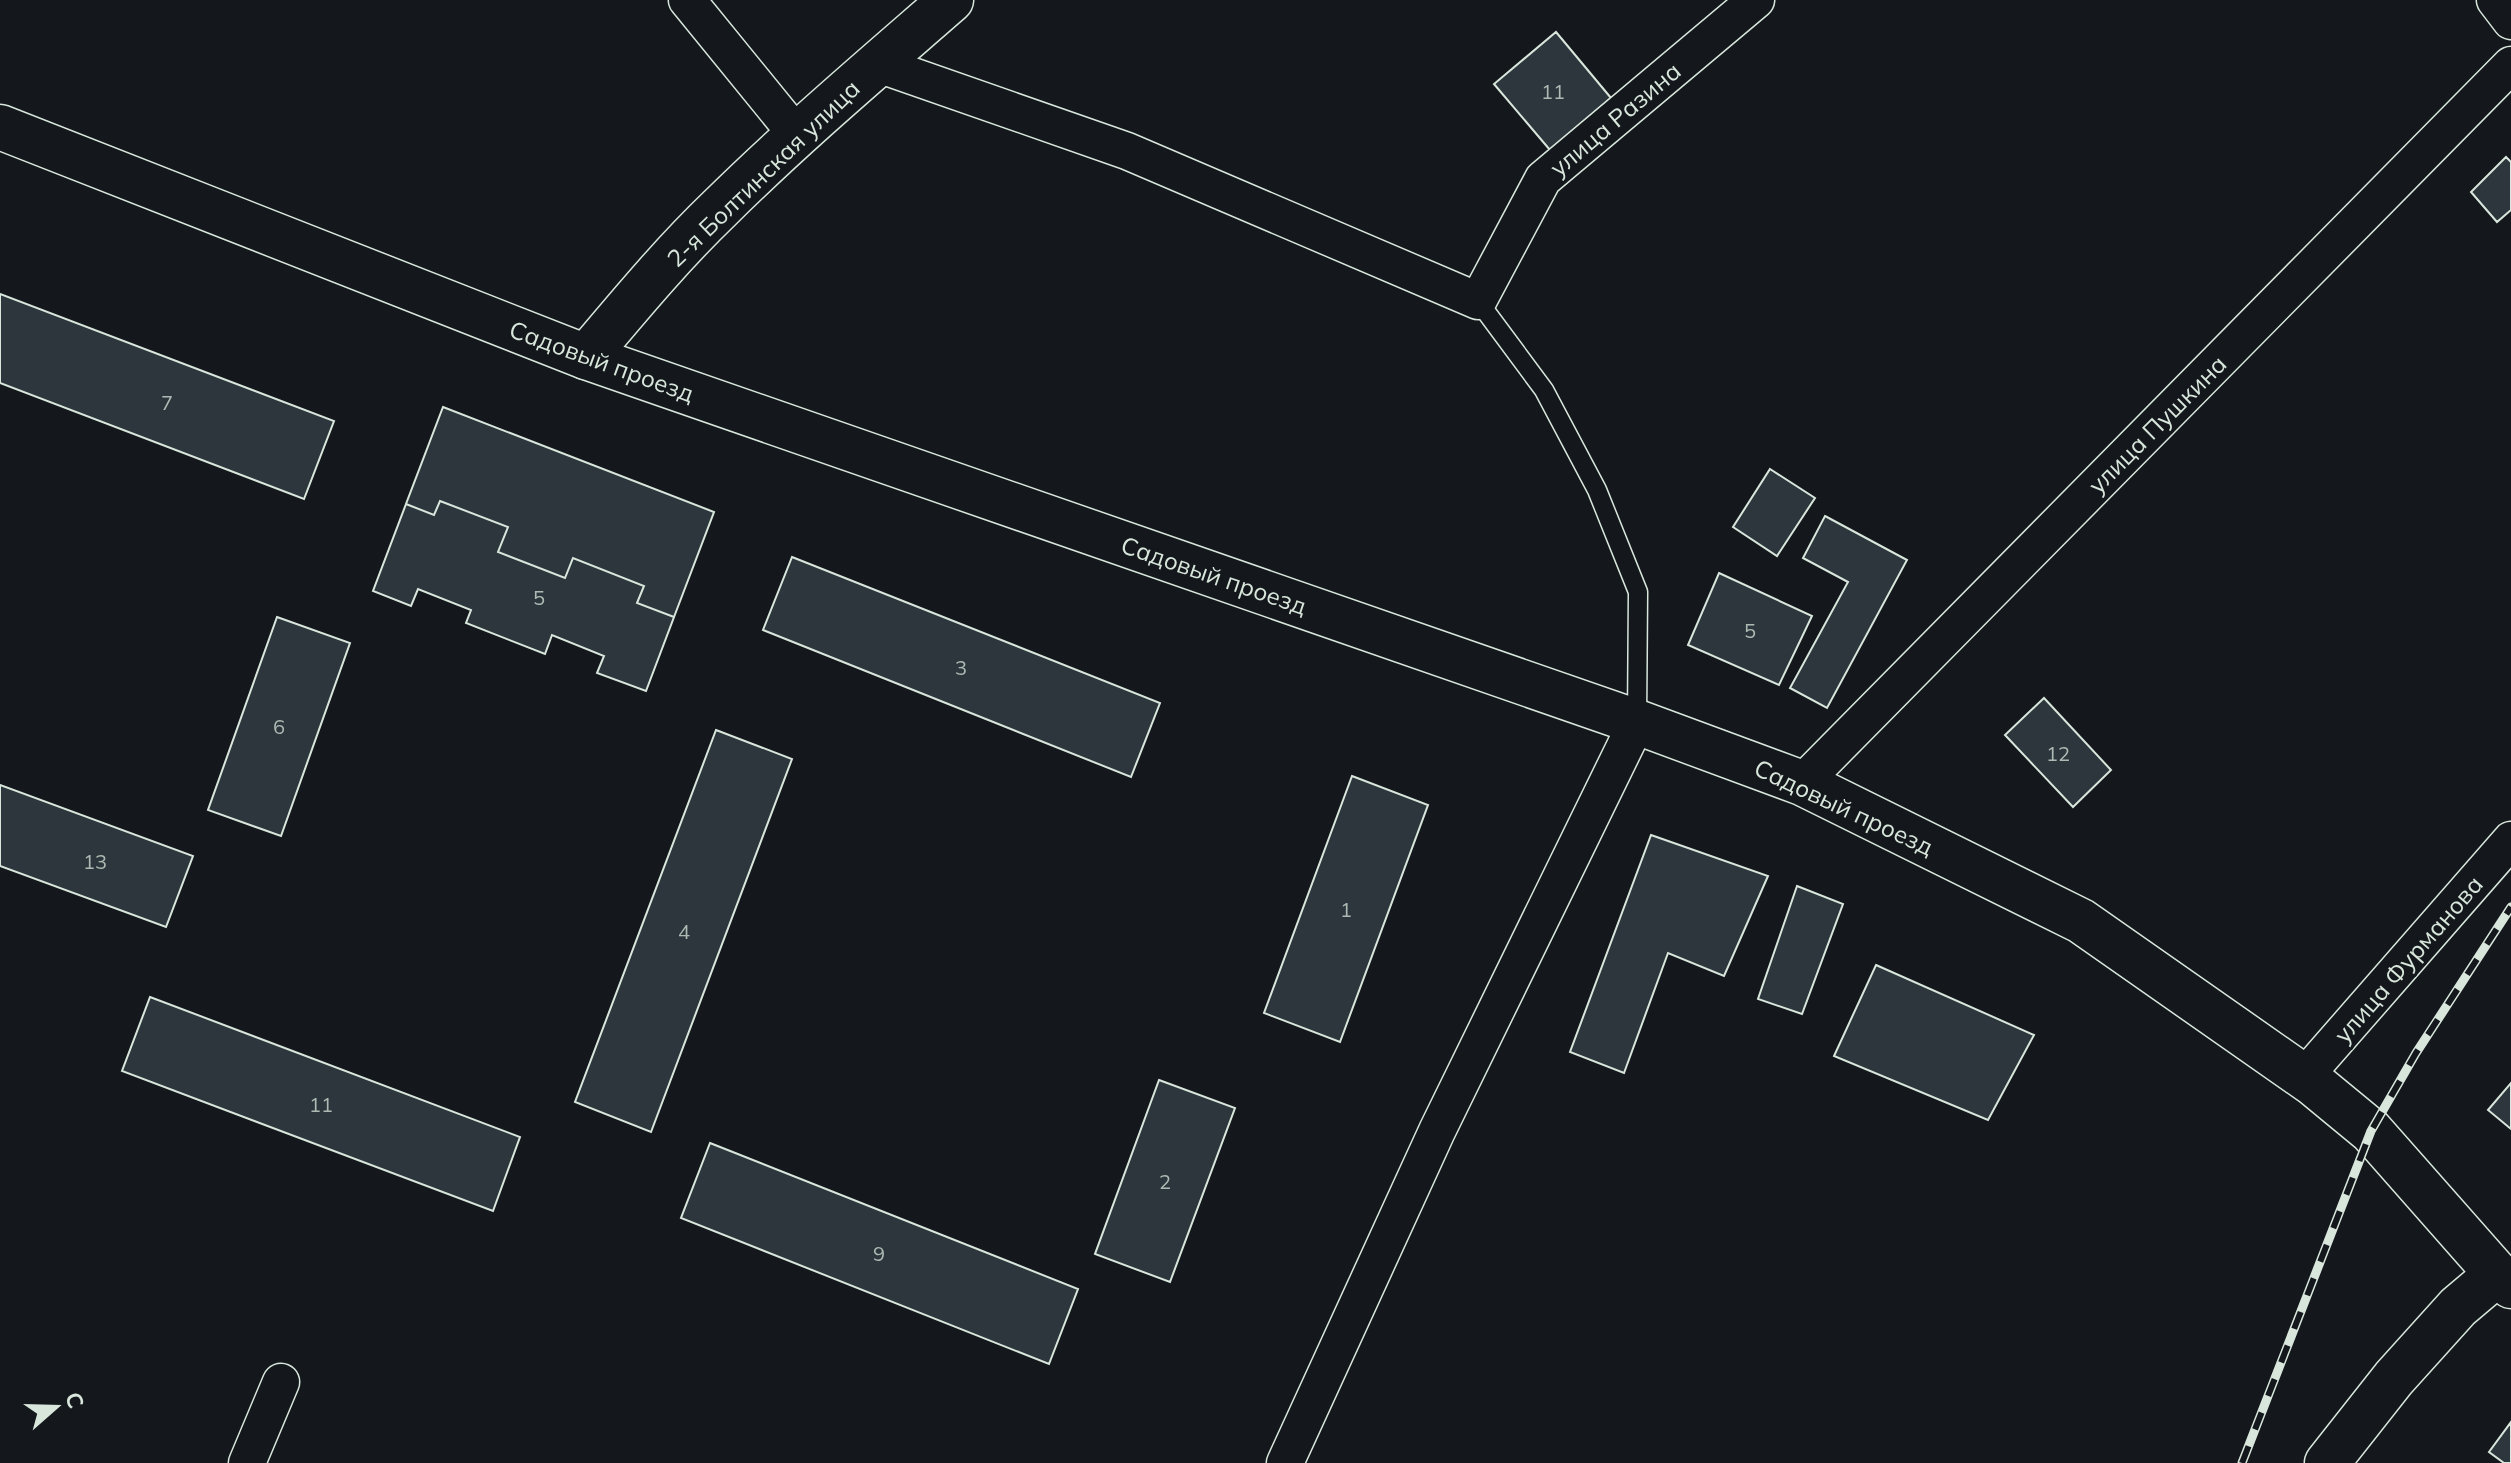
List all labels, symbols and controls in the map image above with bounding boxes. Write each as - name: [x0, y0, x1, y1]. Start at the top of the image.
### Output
- street label: улица Разина: [1543, 56, 1687, 182]
- street label: 2-я Болтинская улица: [660, 73, 866, 273]
- house number: 11: [1541, 79, 1565, 104]
- street label: Садовый проезд: [506, 314, 698, 408]
- street label: улица Пушкина: [2082, 349, 2232, 499]
- house number: 7: [161, 390, 173, 415]
- street label: Садовый проезд: [1117, 529, 1311, 621]
- house number: 5: [533, 585, 545, 610]
- house number: 5: [1744, 618, 1756, 643]
- house number: 3: [955, 655, 967, 680]
- house number: 6: [273, 714, 285, 739]
- house number: 12: [2046, 741, 2070, 766]
- street label: Садовый проезд: [1750, 752, 1938, 862]
- house number: 13: [83, 849, 107, 874]
- street label: улица Фурманова: [2327, 869, 2489, 1049]
- house number: 1: [1340, 897, 1352, 922]
- house number: 4: [678, 919, 690, 944]
- house number: 11: [309, 1092, 333, 1117]
- house number: 2: [1159, 1169, 1171, 1194]
- house number: 9: [873, 1241, 885, 1266]
- north arrow: [16, 1367, 96, 1447]
- text: С: [59, 1388, 91, 1412]

